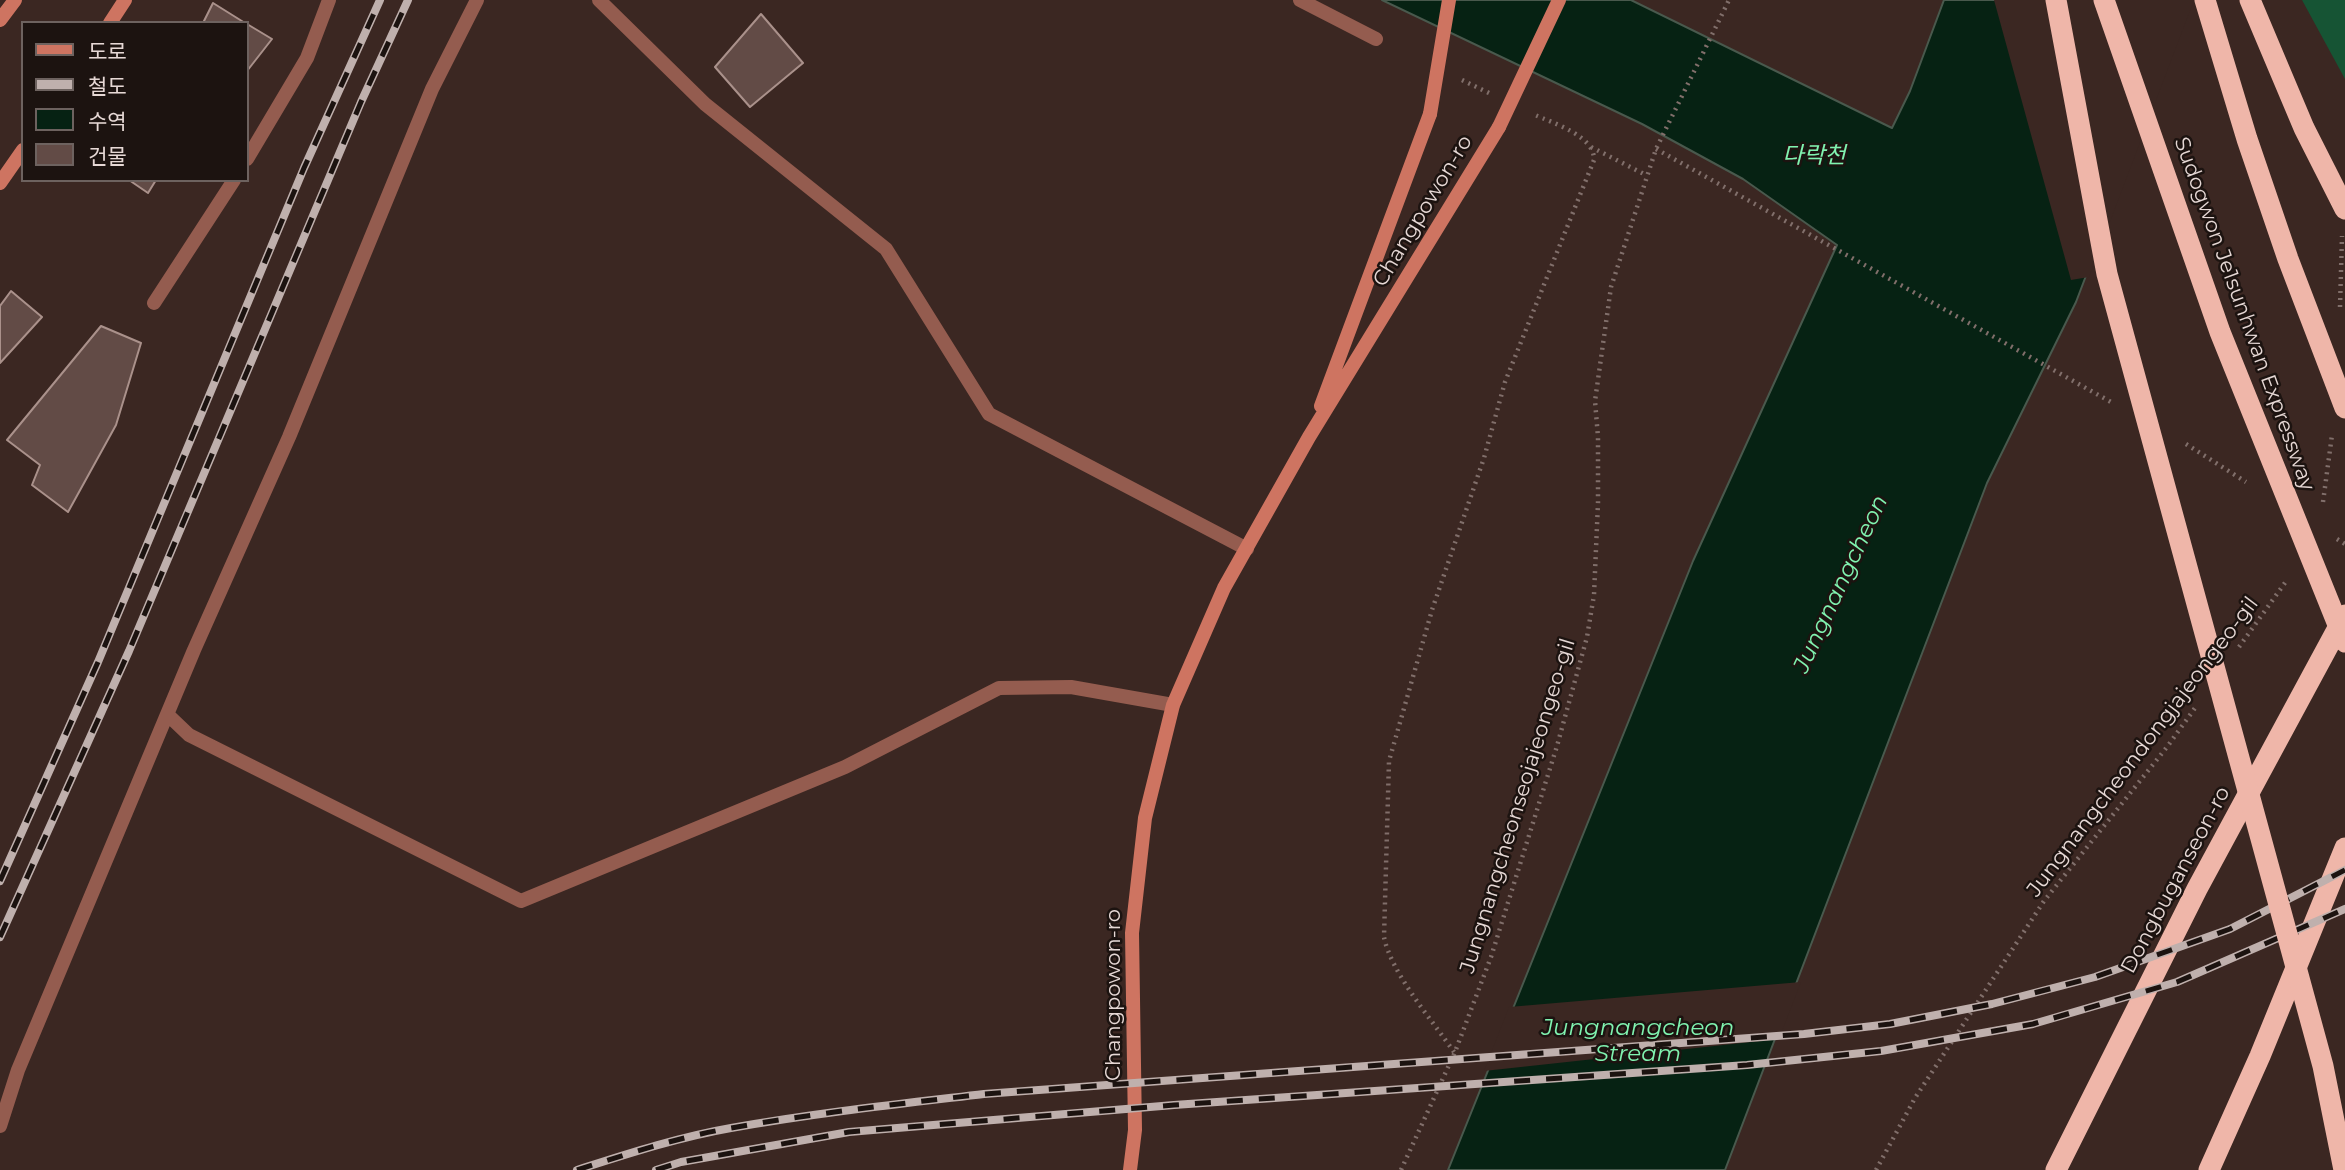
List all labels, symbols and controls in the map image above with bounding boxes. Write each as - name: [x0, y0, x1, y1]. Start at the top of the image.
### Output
- legend: [21, 21, 248, 182]
- text: 도로: [88, 39, 127, 64]
- text: 철도: [88, 74, 127, 99]
- text: 수역: [88, 109, 127, 134]
- street label: Changpowon-ro: [1368, 131, 1478, 291]
- street label: Sudogwon Je1sunhwan Expressway: [2168, 134, 2320, 494]
- water label: 다락천: [1782, 142, 1846, 170]
- text: 건물: [88, 144, 127, 169]
- water label: Jungnangcheon: [1788, 491, 1894, 677]
- street label: Jungnangcheondongjajeongeo-gil: [2022, 592, 2264, 902]
- street label: Jungnangcheonseojajeongeo-gil: [1455, 636, 1581, 976]
- street label: Dongbuganseon-ro: [2116, 782, 2236, 978]
- street label: Changpowon-ro: [1101, 909, 1127, 1081]
- water label: Jungnangcheon Stream: [1542, 1014, 1734, 1068]

